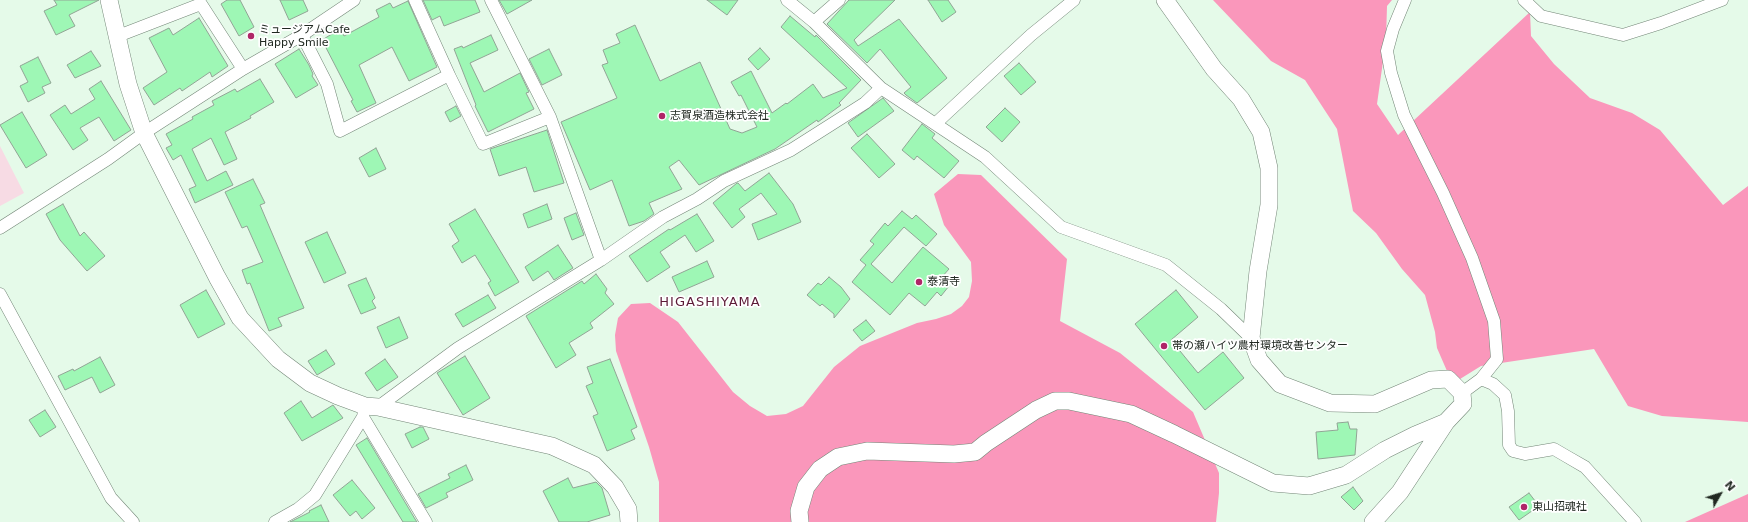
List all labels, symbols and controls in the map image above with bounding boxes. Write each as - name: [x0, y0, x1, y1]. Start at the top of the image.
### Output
- place label: ミュージアムCafe Happy Smile: [259, 23, 350, 49]
- marker: ミュージアムCafe Happy Smile: [246, 31, 256, 41]
- place label: 志賀泉酒造株式会社: [670, 109, 769, 123]
- marker: 志賀泉酒造株式会社: [657, 111, 667, 121]
- place label: 泰清寺: [927, 275, 960, 289]
- marker: 泰清寺: [914, 277, 924, 287]
- district label: HIGASHIYAMA: [659, 295, 761, 311]
- place label: 帯の瀬ハイツ農村環境改善センター: [1172, 339, 1348, 353]
- marker: 帯の瀬ハイツ農村環境改善センター: [1159, 341, 1169, 351]
- north arrow: [1700, 474, 1740, 514]
- text: N: [1722, 478, 1738, 494]
- place label: 東山招魂社: [1532, 500, 1587, 514]
- marker: 東山招魂社: [1519, 502, 1529, 512]

